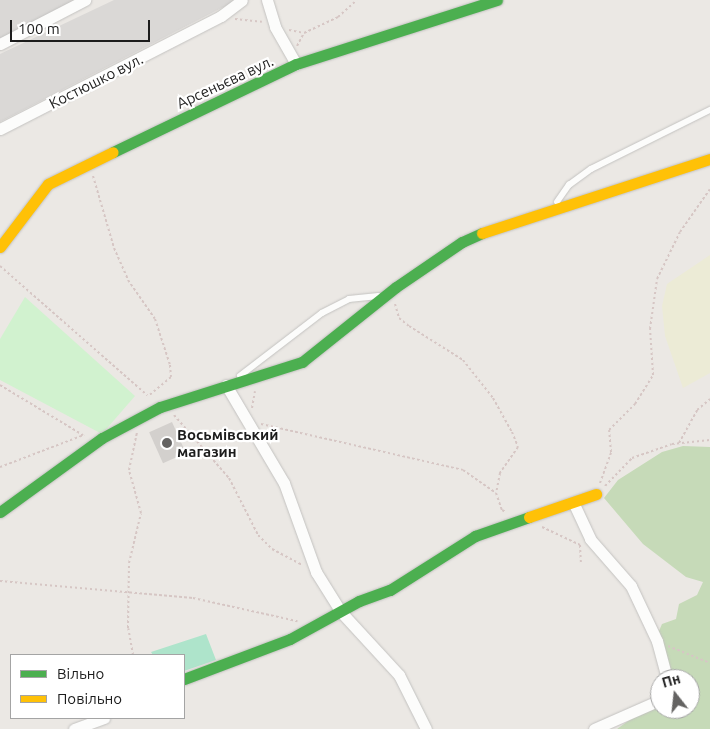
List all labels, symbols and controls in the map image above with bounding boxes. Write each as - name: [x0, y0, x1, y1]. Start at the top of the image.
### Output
- scale bar: [12, 10, 152, 42]
- text: 100 m: [18, 20, 60, 37]
- street label: Костюшко вул.: [46, 50, 146, 112]
- street label: Арсеньєва вул.: [174, 52, 276, 112]
- place label: Восьмівський магазин: [177, 425, 278, 460]
- marker: Восьмівський магазин: [161, 437, 173, 449]
- legend: [10, 654, 185, 719]
- text: Вільно: [57, 665, 104, 682]
- north arrow: [650, 669, 700, 719]
- text: Пн: [660, 670, 682, 691]
- text: Повільно: [57, 690, 122, 707]

